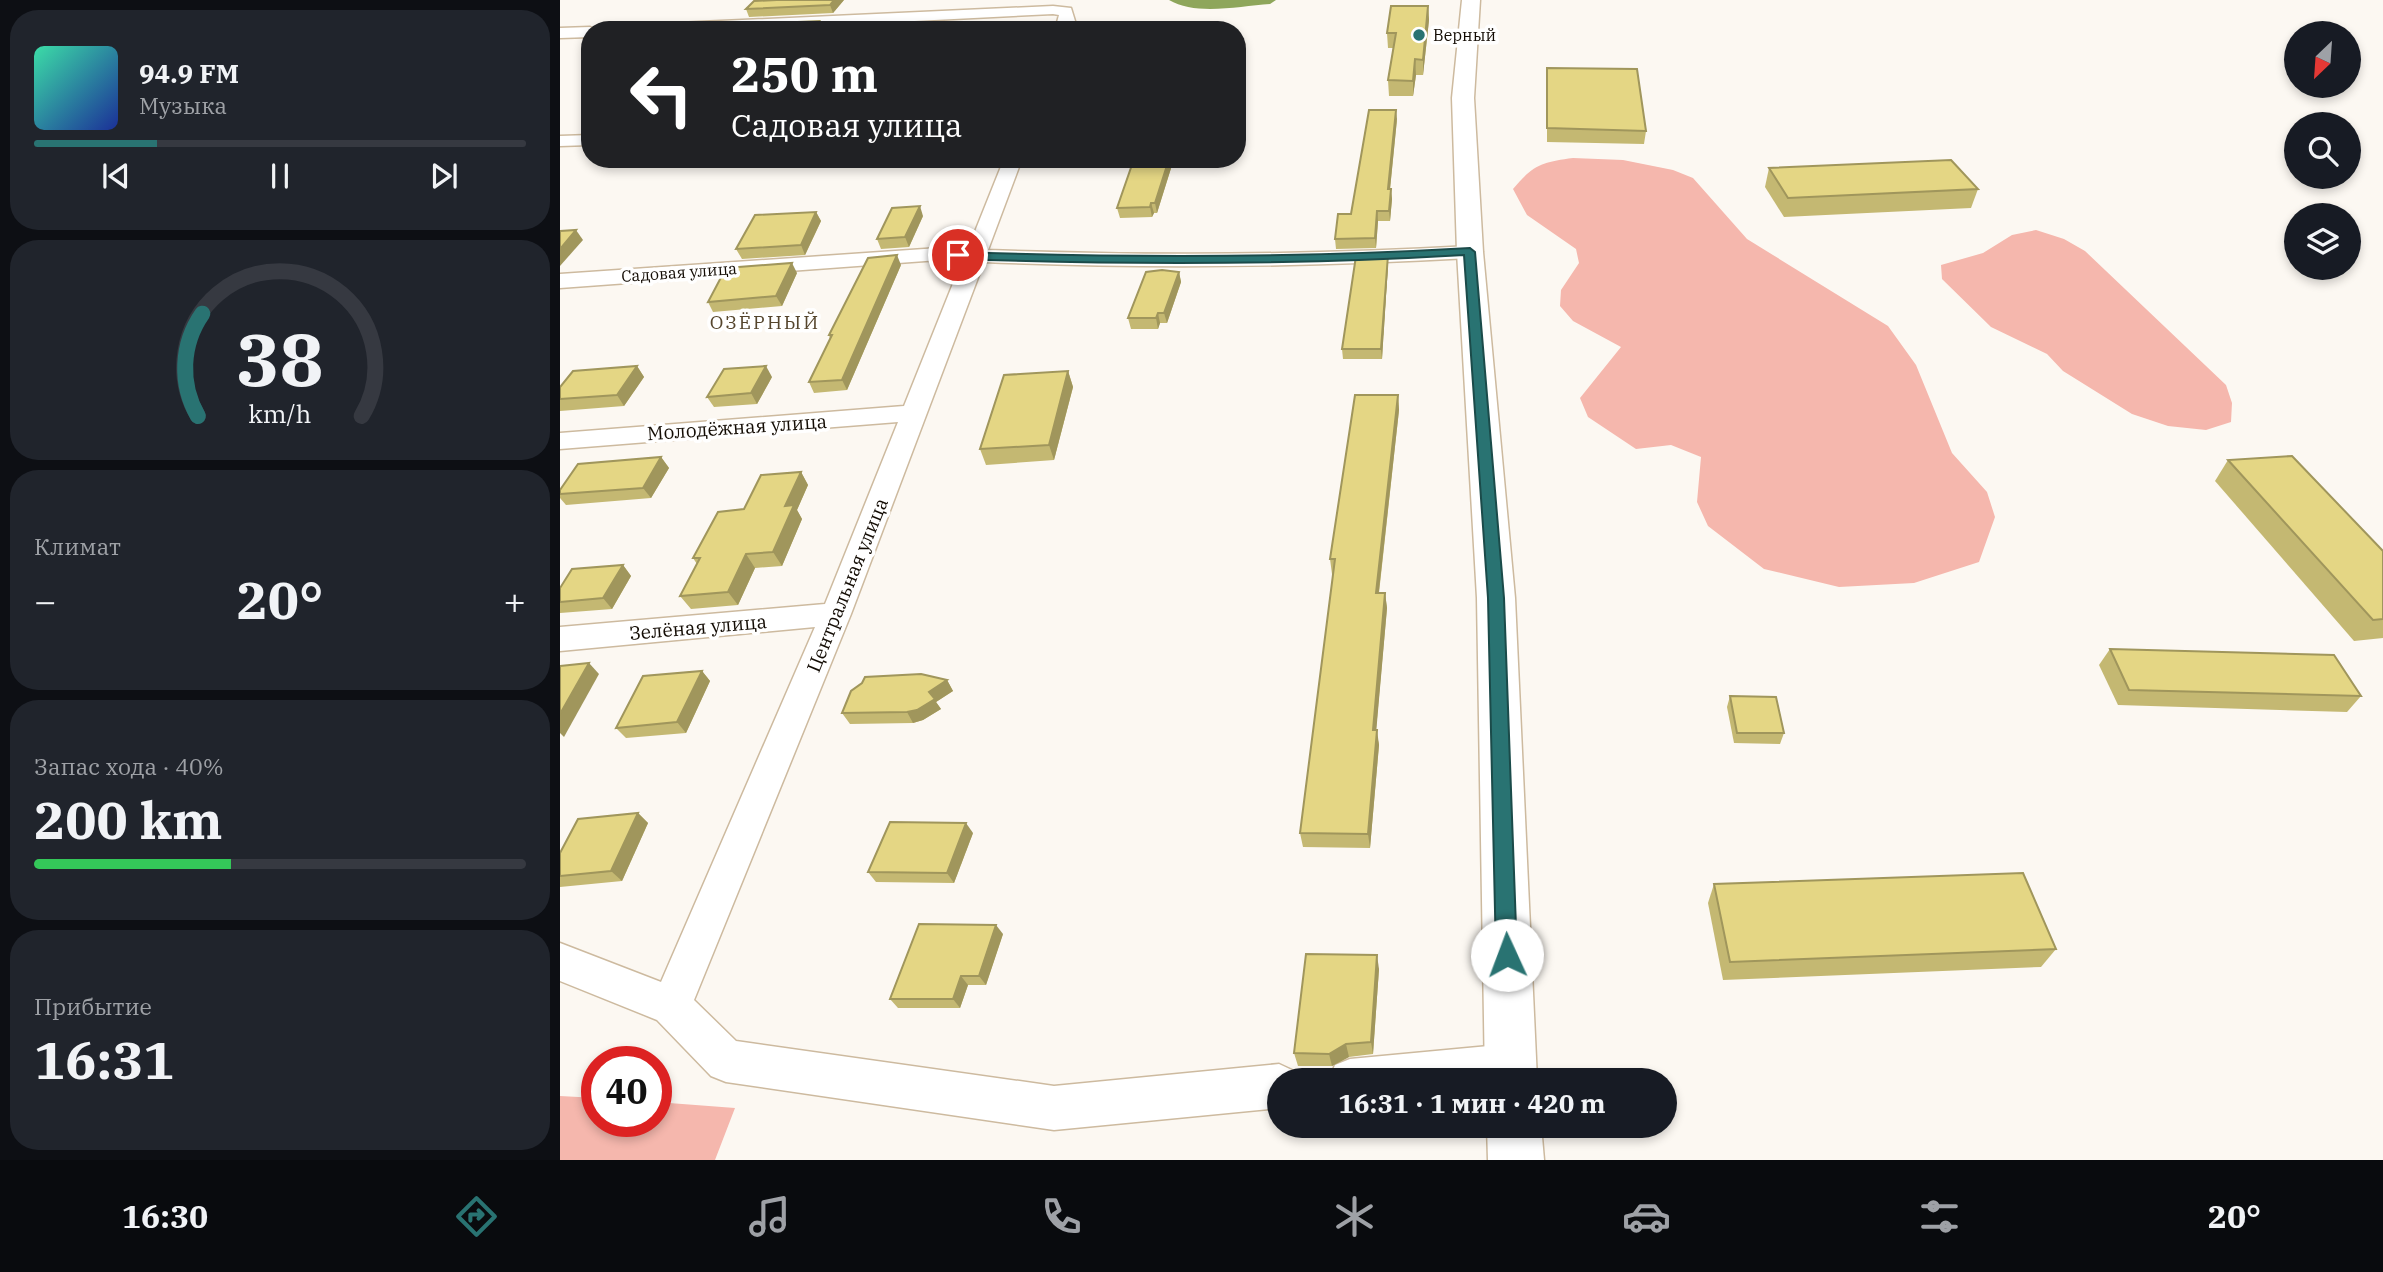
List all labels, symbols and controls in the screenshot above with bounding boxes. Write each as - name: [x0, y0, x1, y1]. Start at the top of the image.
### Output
- north arrow: [2284, 21, 2361, 98]
- map controls: [2284, 21, 2361, 280]
- place label: Верный: [1433, 25, 1496, 45]
- marker: Верный: [1411, 27, 1427, 43]
- text: 250 m: [731, 42, 878, 105]
- icon: left: [616, 49, 707, 140]
- text: 94.9 FM: [139, 56, 239, 90]
- text: Музыка: [139, 90, 227, 120]
- text: Садовая улица: [731, 104, 963, 146]
- button: search: [2284, 112, 2361, 189]
- icon: previous: [97, 157, 135, 195]
- icon: pause: [261, 157, 299, 195]
- icon: next: [425, 157, 463, 195]
- button: layers: [2284, 203, 2361, 280]
- pin: [928, 225, 988, 285]
- icon: arrive: [939, 236, 977, 274]
- street label: Садовая улица: [621, 258, 738, 286]
- district label: ОЗЁРНЫЙ: [710, 310, 820, 334]
- text: 38: [236, 311, 324, 406]
- text: km/h: [248, 397, 312, 430]
- street label: Молодёжная улица: [646, 409, 828, 445]
- street label: Центральная улица: [801, 494, 893, 676]
- text: Климат: [34, 531, 121, 561]
- text: 20°: [237, 566, 323, 633]
- text: −: [34, 576, 57, 625]
- text: +: [503, 576, 526, 625]
- street label: Зелёная улица: [628, 609, 768, 645]
- text: Запас хода · 40%: [34, 751, 224, 781]
- text: 200 km: [34, 786, 223, 853]
- position arrow: [1470, 918, 1544, 992]
- text: Прибытие: [34, 991, 152, 1021]
- text: 16:31: [34, 1026, 175, 1093]
- speed limit sign: 40: [581, 1046, 672, 1137]
- text: 16:31 · 1 мин · 420 m: [1338, 1086, 1606, 1120]
- icon: directions: [452, 1192, 501, 1241]
- icon: music: [745, 1192, 794, 1241]
- icon: phone: [1037, 1192, 1086, 1241]
- icon: climate: [1330, 1192, 1379, 1241]
- icon: car: [1622, 1192, 1671, 1241]
- icon: filters: [1915, 1192, 1964, 1241]
- text: 16:30: [122, 1195, 208, 1237]
- text: 20°: [2208, 1195, 2261, 1237]

